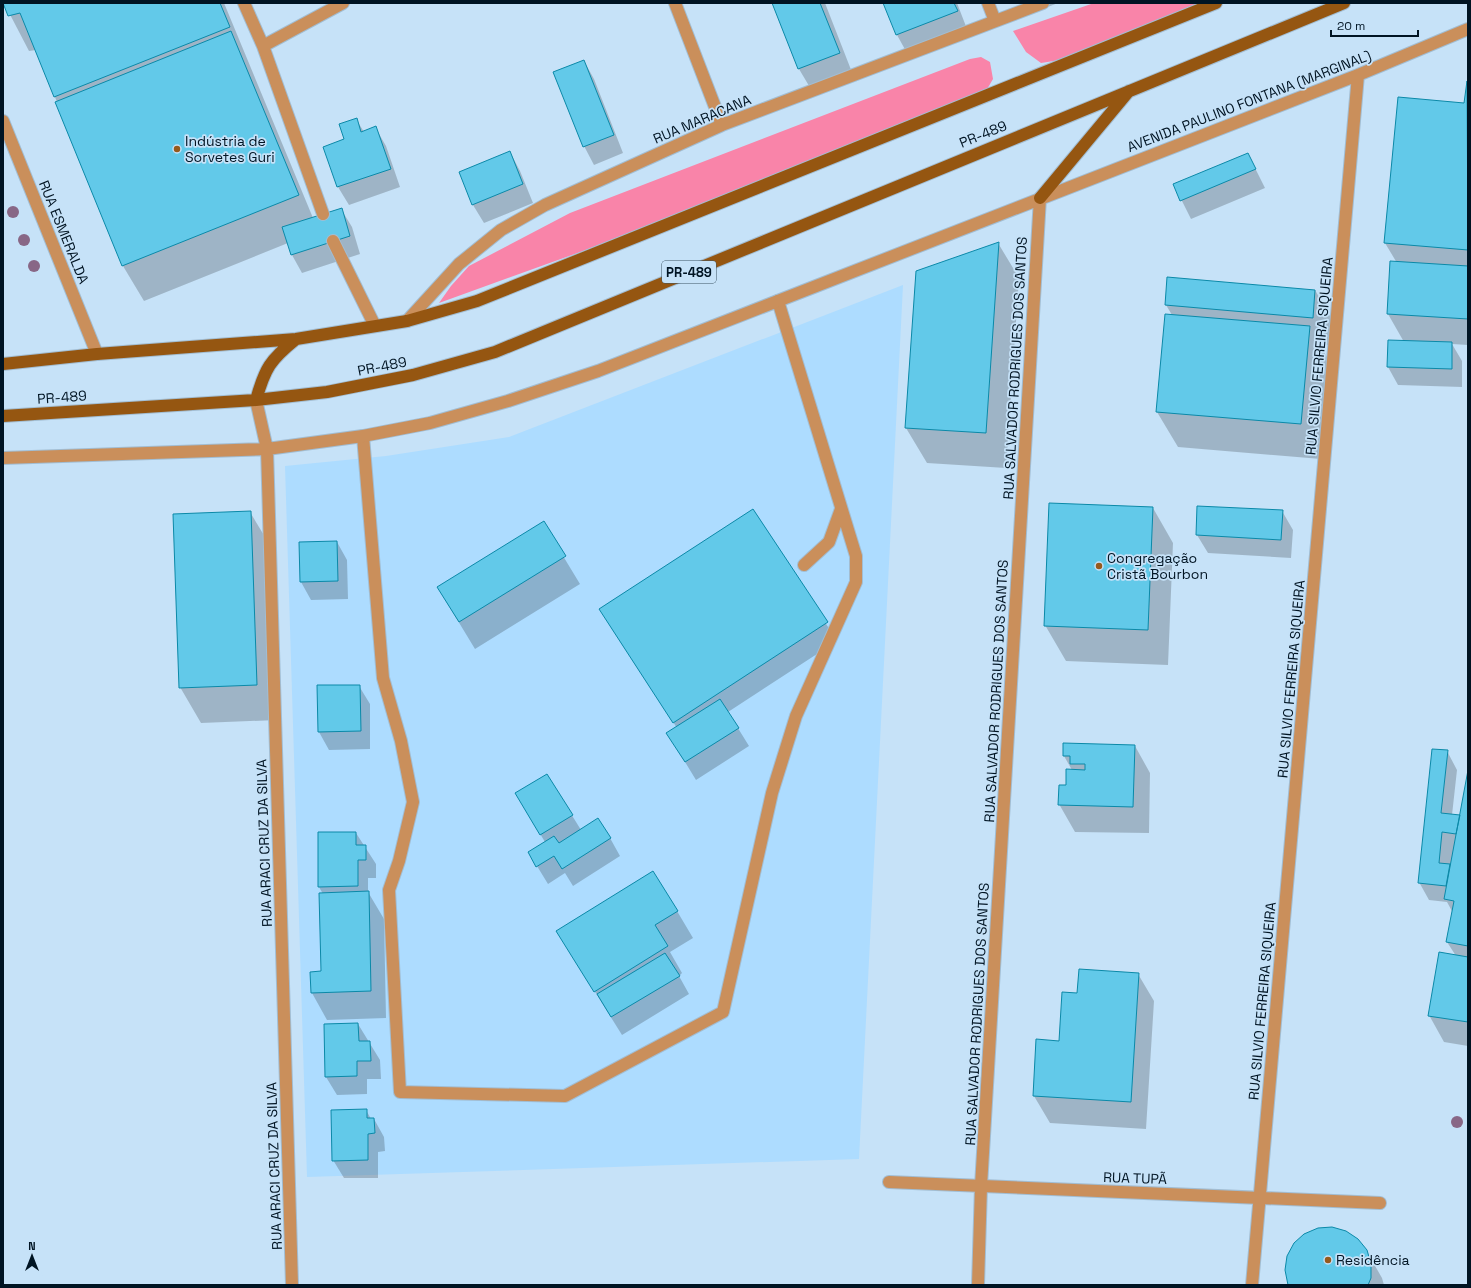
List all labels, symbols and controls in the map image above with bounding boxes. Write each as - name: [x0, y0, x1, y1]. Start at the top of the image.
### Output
- scale bar: [1331, 12, 1418, 38]
- text: 20 m: [1337, 18, 1365, 34]
- street label: AVENIDA PAULINO FONTANA (MARGINAL): [1124, 46, 1374, 156]
- street label: RUA MARACANA: [650, 90, 754, 148]
- street label: PR-489: [957, 116, 1009, 152]
- place label: Indústria de Sorvetes Guri: [185, 132, 275, 166]
- marker: Indústria de Sorvetes Guri: [172, 144, 182, 154]
- street label: RUA ESMERALDA: [35, 178, 93, 286]
- street label: RUA SALVADOR RODRIGUES DOS SANTOS: [999, 236, 1031, 500]
- street label: RUA SILVIO FERREIRA SIQUEIRA: [1301, 256, 1337, 456]
- road number: PR-489: [662, 261, 716, 283]
- street label: PR-489: [356, 352, 408, 380]
- street label: PR-489: [37, 386, 87, 408]
- place label: Congregação Cristã Bourbon: [1107, 549, 1208, 583]
- street label: RUA SALVADOR RODRIGUES DOS SANTOS: [980, 559, 1012, 823]
- marker: Congregação Cristã Bourbon: [1094, 561, 1104, 571]
- street label: RUA SILVIO FERREIRA SIQUEIRA: [1273, 579, 1309, 779]
- street label: RUA ARACI CRUZ DA SILVA: [252, 759, 276, 927]
- street label: RUA SALVADOR RODRIGUES DOS SANTOS: [961, 882, 993, 1146]
- street label: RUA SILVIO FERREIRA SIQUEIRA: [1244, 901, 1280, 1101]
- street label: RUA ARACI CRUZ DA SILVA: [262, 1082, 286, 1250]
- street label: RUA TUPÃ: [1103, 1168, 1167, 1188]
- north arrow: [12, 1236, 52, 1276]
- text: N: [28, 1239, 36, 1253]
- place label: Residência: [1336, 1251, 1410, 1269]
- marker: Residência: [1323, 1255, 1333, 1265]

